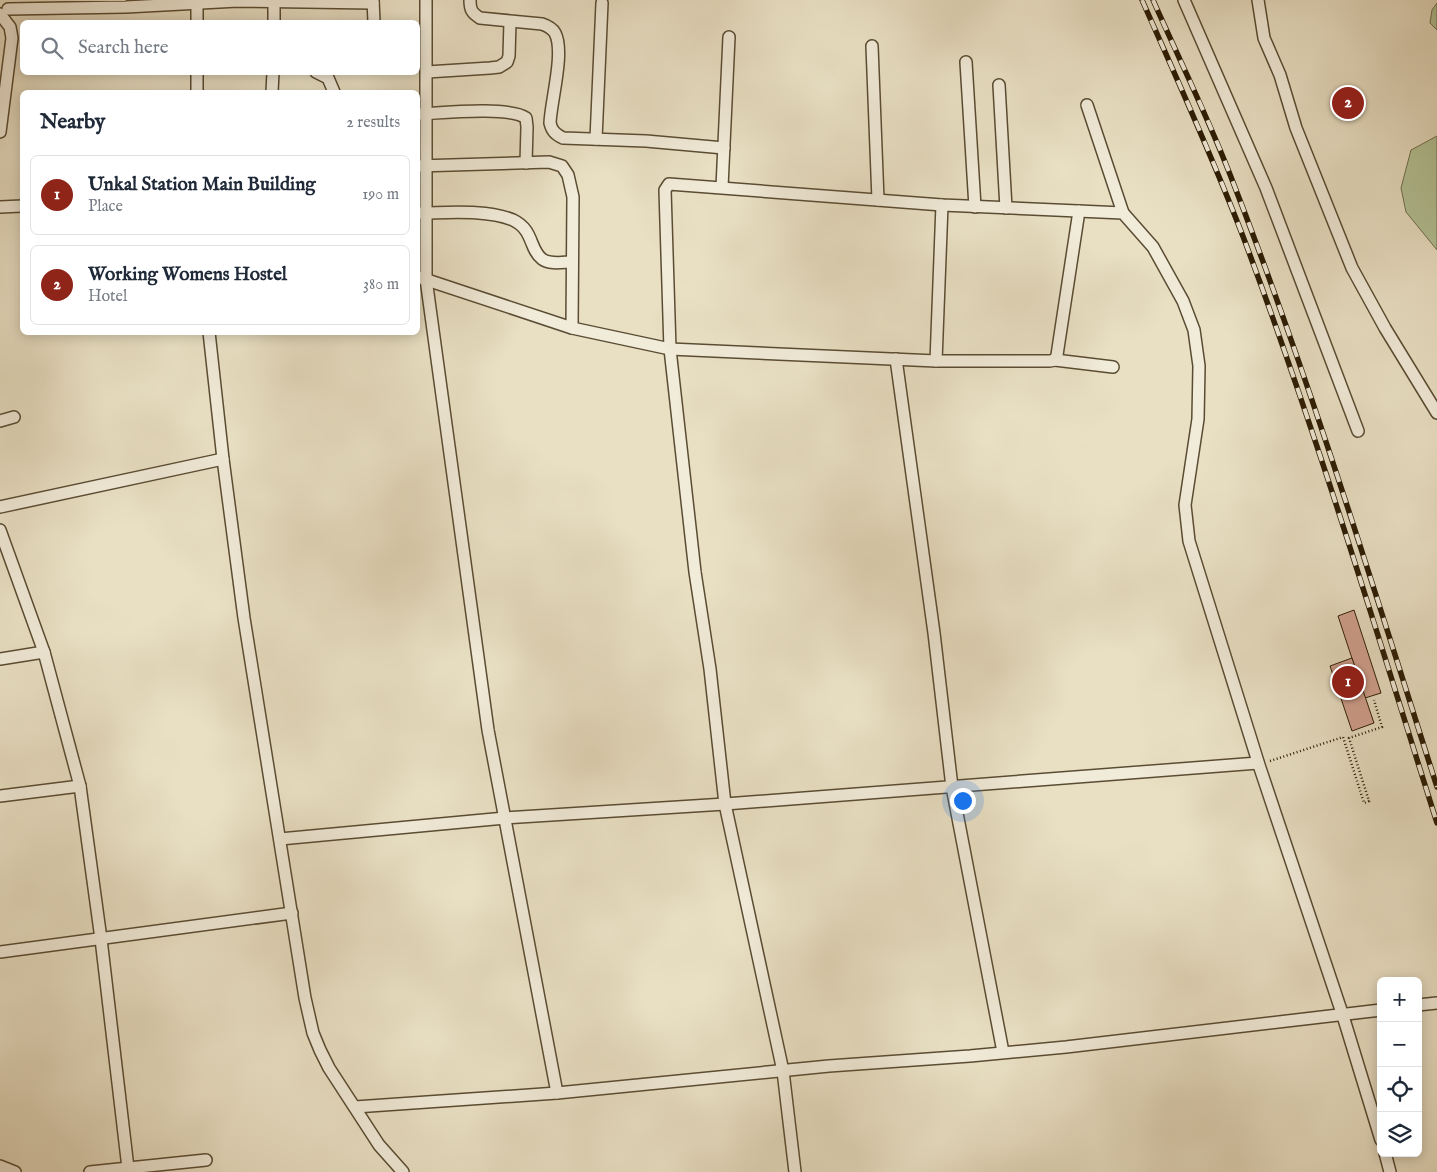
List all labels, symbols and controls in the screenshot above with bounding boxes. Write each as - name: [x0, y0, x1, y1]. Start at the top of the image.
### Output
- search box: [20, 20, 420, 75]
- icon: search: [38, 34, 66, 62]
- text: Search here: [78, 36, 169, 60]
- pin: 2: [1332, 84, 1364, 122]
- text: Nearby: [40, 109, 105, 136]
- text: 2 results: [346, 113, 400, 133]
- text: Unkal Station Main Building: [88, 173, 316, 197]
- text: 1: [54, 185, 60, 205]
- text: 190 m: [362, 185, 399, 205]
- text: Place: [88, 197, 123, 217]
- text: Working Womens Hostel: [88, 263, 287, 287]
- text: 2: [53, 275, 61, 295]
- text: 380 m: [363, 275, 399, 295]
- text: Hotel: [88, 287, 127, 307]
- pin: 1: [1332, 663, 1364, 701]
- your location: [950, 788, 976, 814]
- map controls: [1377, 977, 1422, 1157]
- button: +: [1377, 977, 1422, 1022]
- button: −: [1377, 1022, 1422, 1067]
- button: locate: [1377, 1067, 1422, 1112]
- button: layers: [1377, 1112, 1422, 1157]

